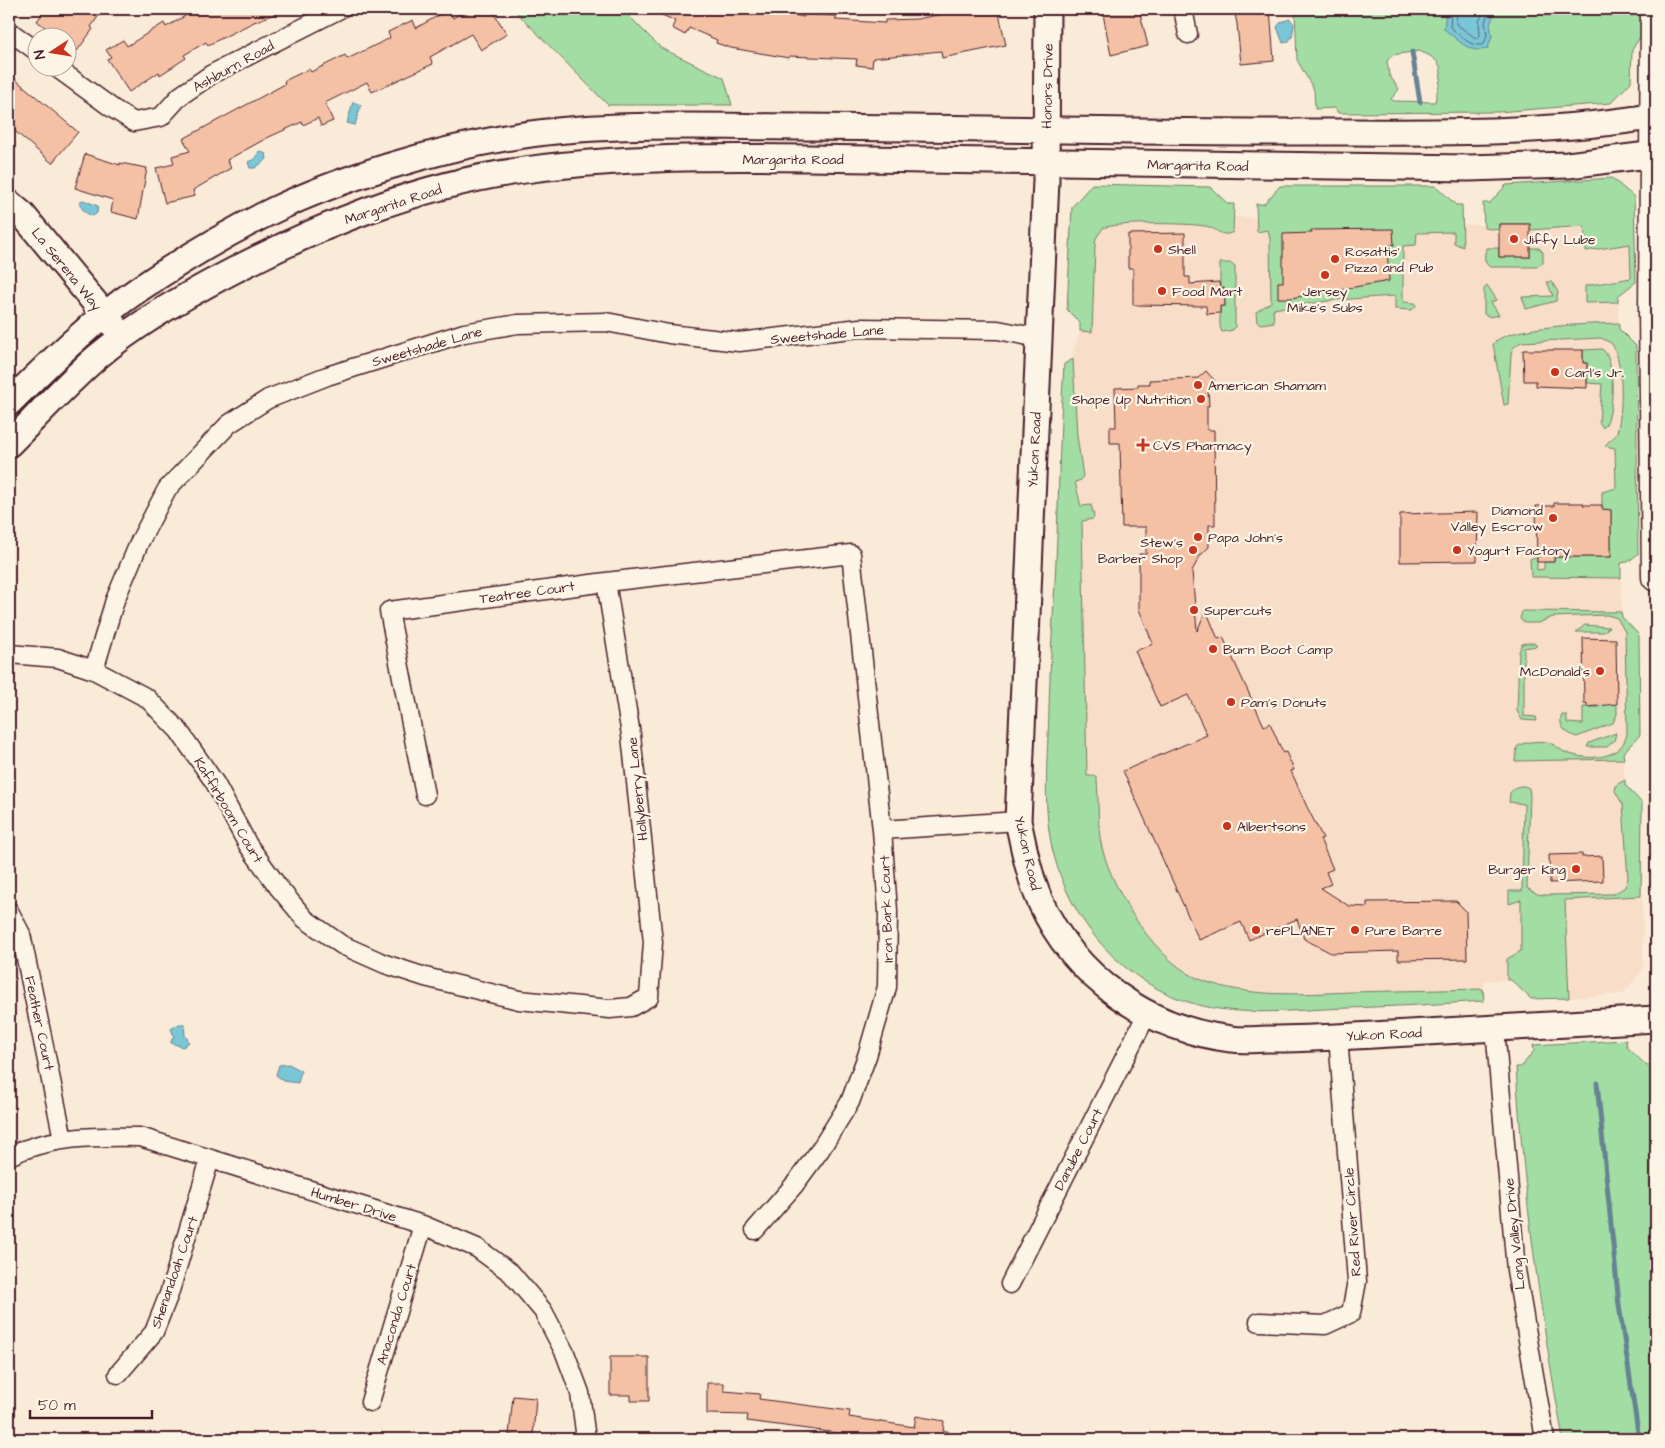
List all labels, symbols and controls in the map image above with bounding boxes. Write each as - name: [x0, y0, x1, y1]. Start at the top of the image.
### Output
- north arrow: [28, 28, 78, 78]
- street label: Ashburn Road: [189, 36, 278, 98]
- street label: Honors Drive: [1037, 43, 1059, 129]
- text: N: [30, 48, 51, 61]
- street label: Margarita Road: [742, 150, 844, 170]
- street label: Margarita Road: [1147, 155, 1249, 177]
- street label: Margarita Road: [342, 180, 445, 230]
- street label: La Serena Way: [26, 224, 106, 316]
- place label: Jiffy Lube: [1524, 230, 1596, 250]
- marker: Jiffy Lube: [1508, 233, 1520, 245]
- place label: Shell: [1168, 240, 1196, 260]
- place label: Rosattis' Pizza and Pub: [1345, 242, 1434, 278]
- marker: Shell: [1152, 243, 1164, 255]
- marker: Rosattis' Pizza and Pub: [1329, 253, 1341, 265]
- marker: Jersey Mike's Subs: [1319, 269, 1331, 281]
- place label: Food Mart: [1172, 282, 1243, 302]
- place label: Jersey Mike's Subs: [1287, 282, 1363, 318]
- marker: Food Mart: [1156, 285, 1168, 297]
- street label: Sweetshade Lane: [769, 320, 885, 350]
- street label: Sweetshade Lane: [370, 322, 485, 372]
- place label: Carl's Jr.: [1565, 363, 1624, 383]
- marker: Carl's Jr.: [1549, 366, 1561, 378]
- place label: American Shamam: [1208, 376, 1326, 396]
- marker: American Shamam: [1192, 379, 1204, 391]
- place label: Shape Up Nutrition: [1072, 390, 1191, 410]
- marker: Shape Up Nutrition: [1195, 393, 1207, 405]
- street label: Yukon Road: [1023, 412, 1047, 488]
- place label: CVS Pharmacy: [1153, 436, 1252, 456]
- marker: CVS Pharmacy: [1137, 439, 1149, 451]
- place label: Diamond Valley Escrow: [1451, 501, 1543, 537]
- marker: Diamond Valley Escrow: [1547, 512, 1559, 524]
- place label: Papa John's: [1208, 528, 1283, 548]
- marker: Papa John's: [1192, 531, 1204, 543]
- place label: Stew's Barber Shop: [1098, 533, 1183, 569]
- place label: Yogurt Factory: [1467, 541, 1571, 561]
- marker: Stew's Barber Shop: [1187, 544, 1199, 556]
- marker: Yogurt Factory: [1451, 544, 1463, 556]
- street label: Teatree Court: [478, 576, 576, 610]
- place label: Supercuts: [1204, 601, 1272, 621]
- marker: Supercuts: [1188, 604, 1200, 616]
- place label: Burn Boot Camp: [1223, 640, 1333, 660]
- marker: Burn Boot Camp: [1207, 643, 1219, 655]
- place label: McDonald's: [1520, 662, 1590, 682]
- marker: McDonald's: [1594, 665, 1606, 677]
- place label: Pam’s Donuts: [1241, 693, 1327, 713]
- marker: Pam’s Donuts: [1225, 696, 1237, 708]
- street label: Hollyberry Lane: [623, 736, 653, 842]
- street label: Kaffirboom Court: [189, 754, 268, 868]
- street label: Yukon Road: [1009, 814, 1045, 892]
- place label: Albertsons: [1237, 817, 1306, 837]
- marker: Albertsons: [1221, 820, 1233, 832]
- street label: Iron Bark Court: [875, 855, 899, 963]
- place label: Burger King: [1488, 860, 1566, 880]
- marker: Burger King: [1570, 863, 1582, 875]
- place label: rePLANET: [1266, 921, 1335, 941]
- place label: Pure Barre: [1365, 921, 1442, 941]
- marker: rePLANET: [1250, 924, 1262, 936]
- marker: Pure Barre: [1349, 924, 1361, 936]
- street label: Feather Court: [19, 974, 59, 1073]
- street label: Yukon Road: [1346, 1023, 1422, 1047]
- street label: Danube Court: [1050, 1105, 1108, 1194]
- street label: Red River Circle: [1339, 1166, 1367, 1277]
- street label: Long Valley Drive: [1499, 1177, 1531, 1291]
- street label: Humber Drive: [308, 1182, 400, 1228]
- street label: Shenandoah Court: [146, 1213, 204, 1331]
- street label: Anaconda Court: [372, 1261, 422, 1367]
- scale bar: [30, 1388, 152, 1420]
- text: 50 m: [38, 1395, 76, 1416]

